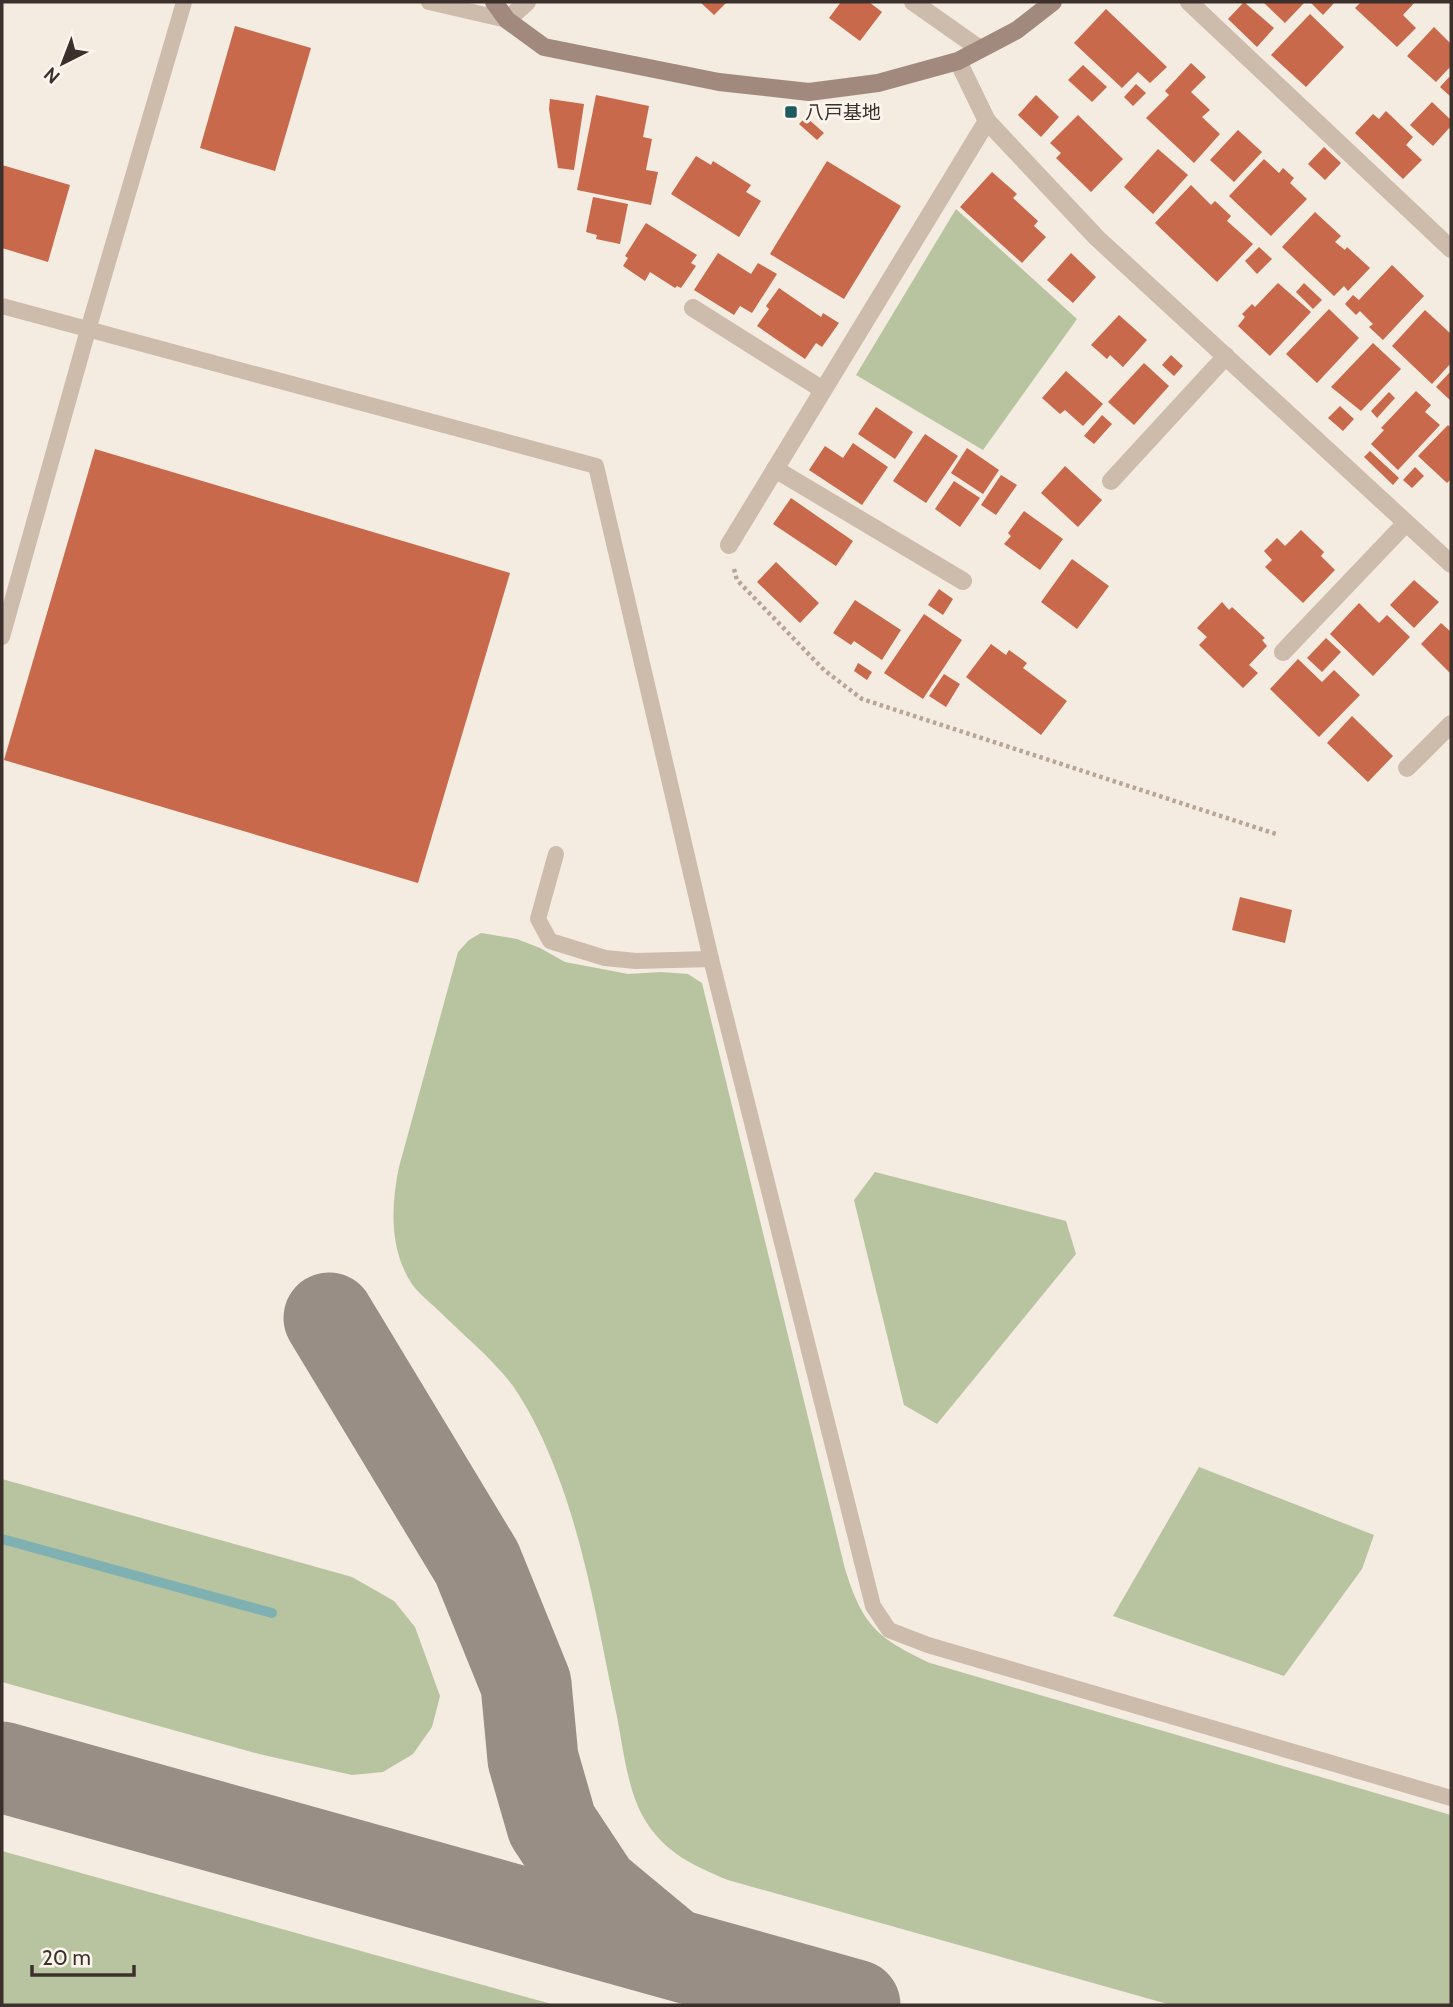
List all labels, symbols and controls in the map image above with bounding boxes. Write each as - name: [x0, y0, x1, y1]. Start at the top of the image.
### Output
- north arrow: [28, 28, 98, 98]
- text: N: [39, 62, 65, 88]
- place label: 八戸基地: [805, 101, 881, 124]
- marker: 八戸基地: [783, 104, 799, 120]
- scale bar: [32, 1934, 133, 1978]
- text: 20 m: [42, 1945, 91, 1970]

